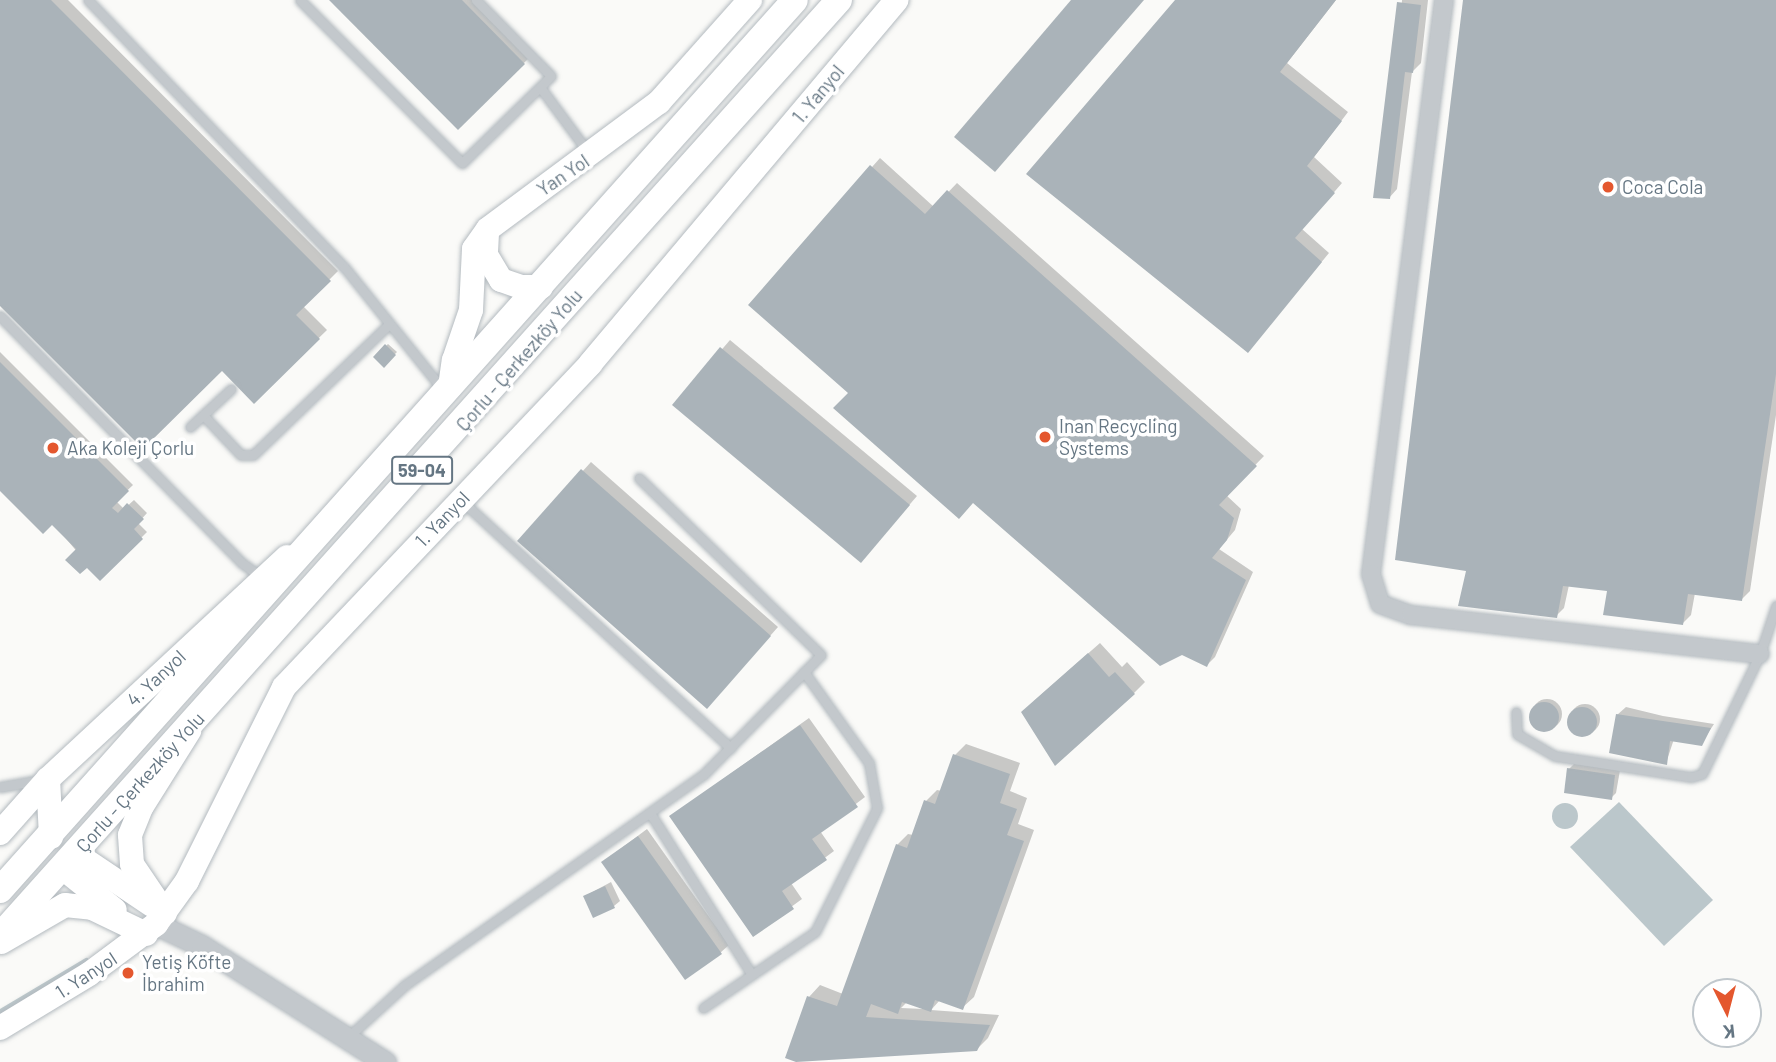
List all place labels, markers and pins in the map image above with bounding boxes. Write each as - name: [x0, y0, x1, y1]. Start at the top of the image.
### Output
- place label: Coca Cola: [1622, 176, 1703, 198]
- marker: Coca Cola: [1600, 179, 1616, 195]
- place label: Inan Recycling Systems: [1059, 415, 1177, 459]
- marker: Inan Recycling Systems: [1037, 429, 1053, 445]
- place label: Aka Koleji Çorlu: [67, 437, 194, 459]
- marker: Aka Koleji Çorlu: [45, 440, 61, 456]
- place label: Yetiş Köfte İbrahim: [142, 951, 231, 995]
- marker: Yetiş Köfte İbrahim: [120, 965, 136, 981]

